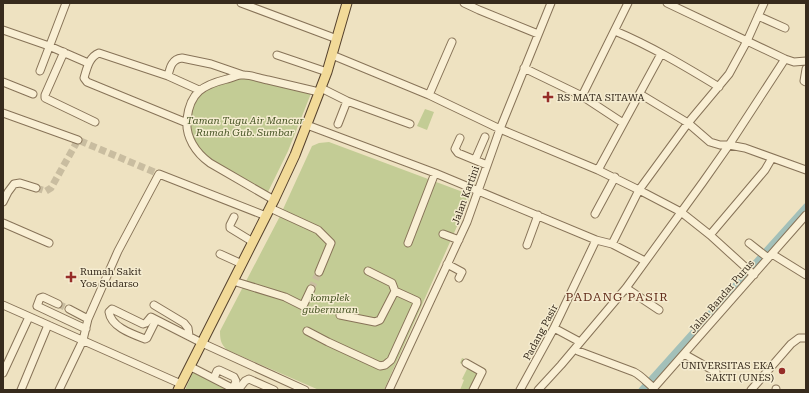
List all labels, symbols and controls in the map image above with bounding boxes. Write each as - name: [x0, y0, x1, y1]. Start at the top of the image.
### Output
- marker: RS MATA SITAWA: [542, 91, 554, 103]
- place label: RS MATA SITAWA: [557, 92, 644, 103]
- park label: Taman Tugu Air Mancur Rumah Gub. Sumbar: [186, 115, 304, 138]
- street label: Jalan Kartini: [450, 164, 481, 226]
- street label: Jalan Bandar Purus: [687, 257, 756, 335]
- place label: Rumah Sakit Yos Sudarso: [80, 266, 142, 289]
- marker: Rumah Sakit Yos Sudarso: [65, 271, 77, 283]
- district label: PADANG PASIR: [565, 290, 669, 304]
- park label: komplek gubernuran: [301, 292, 358, 315]
- street label: Padang Pasir: [521, 302, 560, 362]
- place label: UNIVERSITAS EKA SAKTI (UNES): [681, 360, 774, 383]
- marker: UNIVERSITAS EKA SAKTI (UNES): [777, 366, 787, 376]

